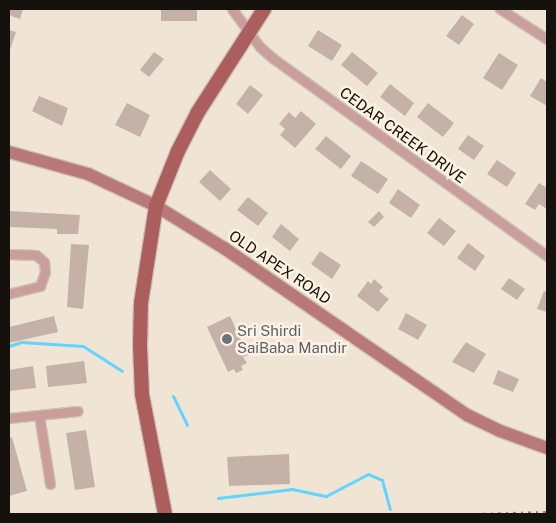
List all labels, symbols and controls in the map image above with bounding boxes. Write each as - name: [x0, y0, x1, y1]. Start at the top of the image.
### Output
- street label: CEDAR CREEK DRIVE: [336, 83, 470, 187]
- street label: OLD APEX ROAD: [226, 226, 334, 308]
- place label: Sri Shirdi SaiBaba Mandir: [237, 321, 347, 356]
- marker: Sri Shirdi SaiBaba Mandir: [221, 333, 233, 345]

